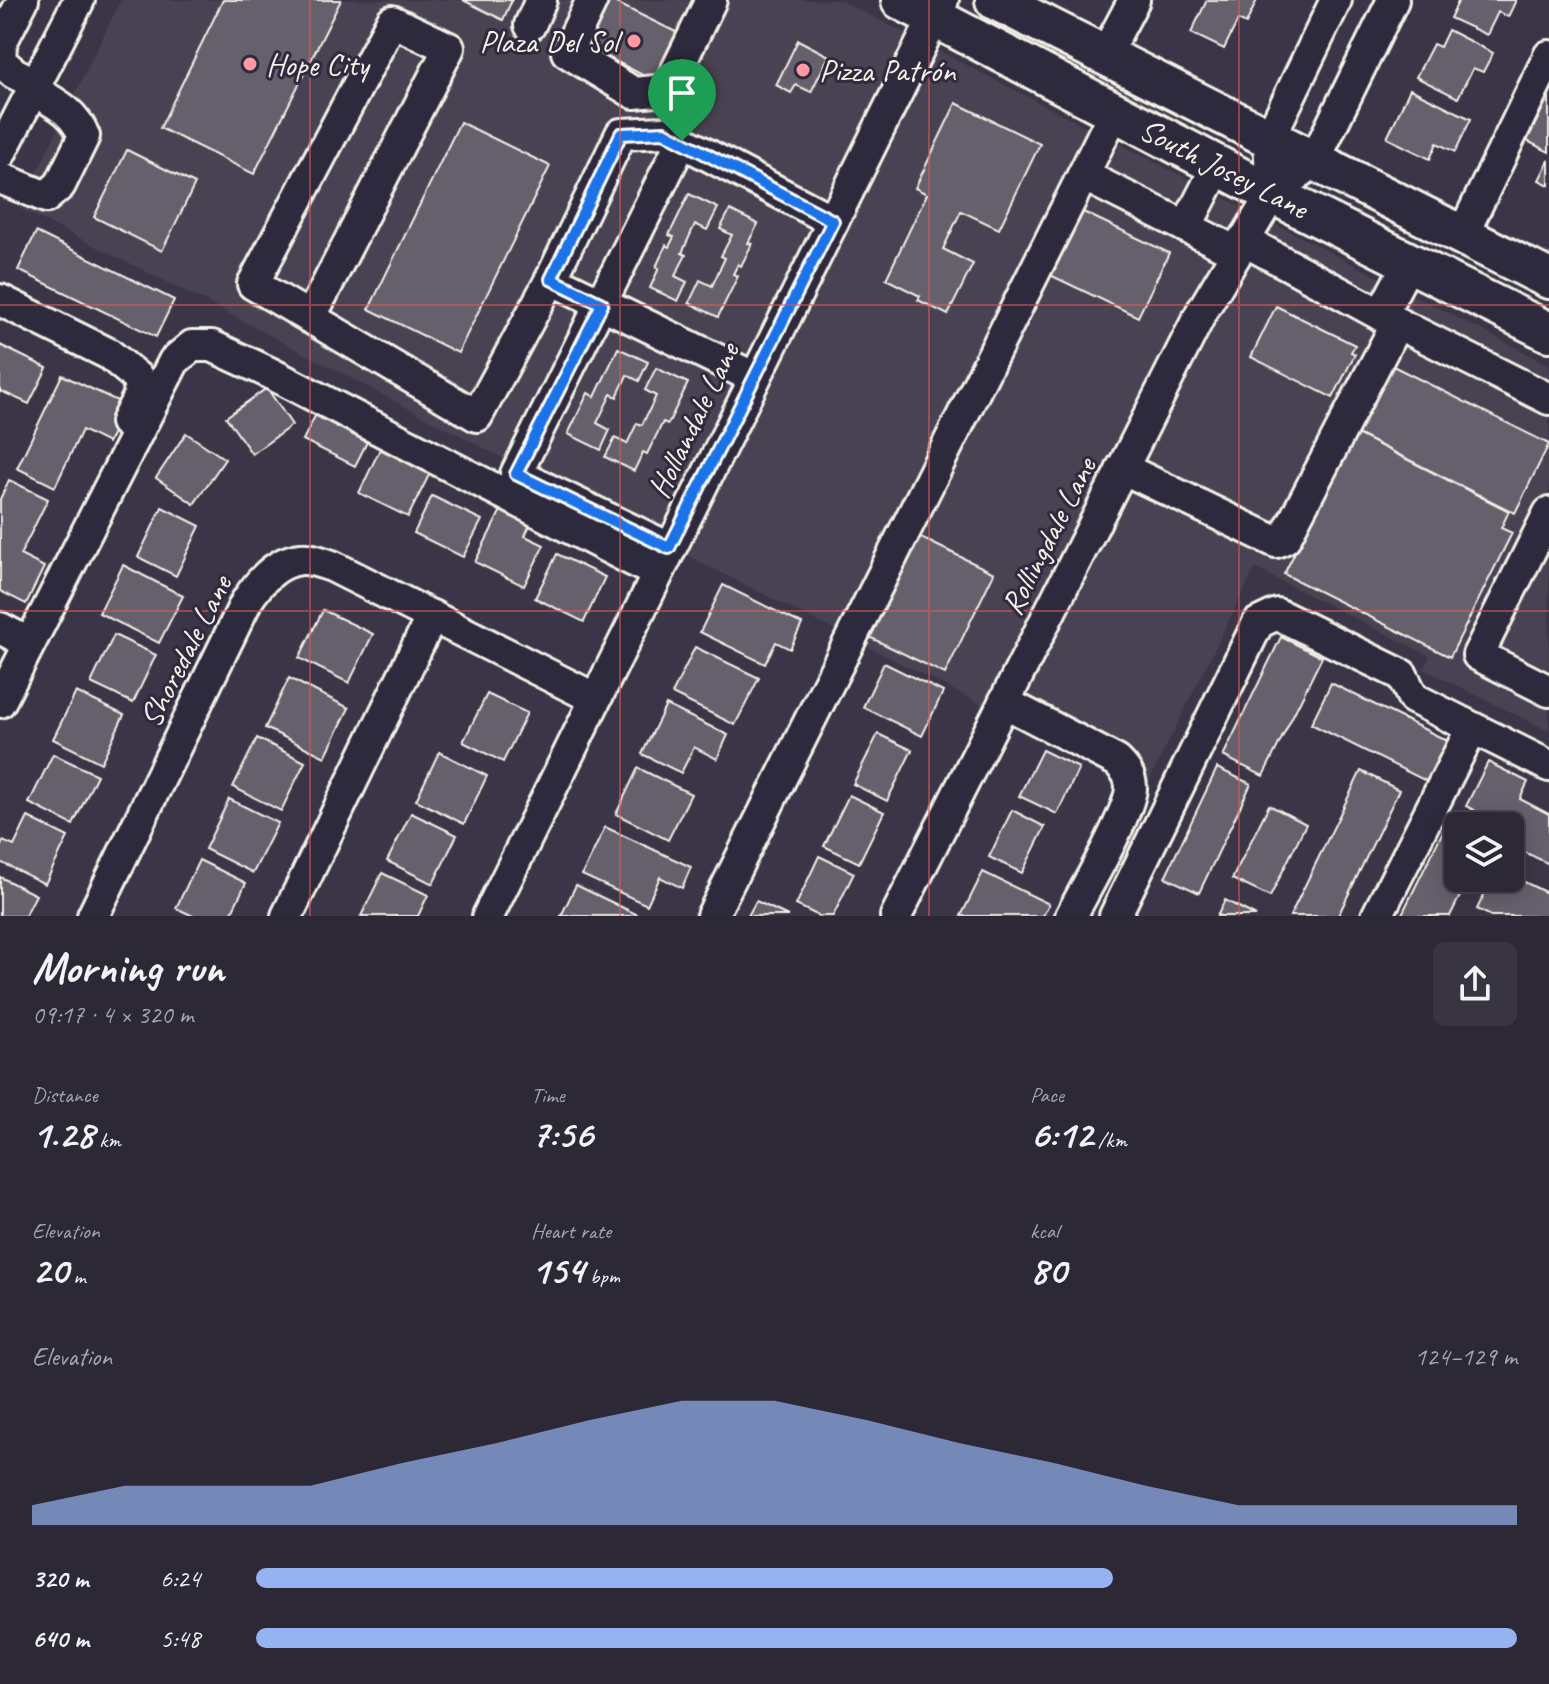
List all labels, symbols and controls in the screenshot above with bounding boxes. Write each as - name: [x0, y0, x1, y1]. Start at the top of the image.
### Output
- place label: Plaza Del Sol: [479, 21, 624, 62]
- marker: Plaza Del Sol: [625, 32, 643, 50]
- place label: Hope City: [266, 44, 372, 85]
- place label: Pizza Patrón: [819, 50, 957, 91]
- marker: Hope City: [241, 55, 259, 73]
- pin: [648, 59, 716, 141]
- marker: Pizza Patrón: [794, 61, 812, 79]
- icon: arrive: [660, 71, 704, 115]
- street label: South Josey Lane: [1133, 109, 1317, 230]
- street label: Hollandale Lane: [638, 333, 750, 505]
- street label: Rollingdale Lane: [991, 448, 1107, 622]
- street label: Shoredale Lane: [130, 566, 242, 734]
- map controls: [1444, 812, 1524, 892]
- button: layers: [1444, 812, 1524, 892]
- text: Morning run: [32, 940, 224, 995]
- button: share: [1433, 942, 1517, 1026]
- text: 09:17 · 4 × 320 m: [32, 998, 193, 1031]
- text: Distance: [32, 1081, 98, 1109]
- text: Time: [531, 1081, 565, 1109]
- text: Pace: [1030, 1081, 1064, 1109]
- text: 1.28: [32, 1109, 94, 1159]
- text: 7:56: [531, 1109, 593, 1159]
- text: 6:12: [1030, 1109, 1093, 1159]
- text: km: [94, 1126, 121, 1154]
- text: /km: [1093, 1126, 1127, 1154]
- text: Elevation: [32, 1217, 100, 1245]
- text: Heart rate: [531, 1217, 611, 1245]
- text: kcal: [1030, 1217, 1059, 1245]
- text: 20: [32, 1245, 68, 1295]
- text: 154: [531, 1245, 584, 1295]
- text: 80: [1030, 1245, 1066, 1295]
- text: m: [68, 1262, 86, 1290]
- text: bpm: [584, 1262, 620, 1290]
- text: Elevation: [32, 1340, 112, 1373]
- text: 124–129 m: [1414, 1340, 1517, 1373]
- text: 320 m: [32, 1562, 88, 1595]
- text: 6:24: [160, 1562, 200, 1595]
- text: 640 m: [32, 1622, 89, 1655]
- text: 5:48: [160, 1622, 200, 1655]

